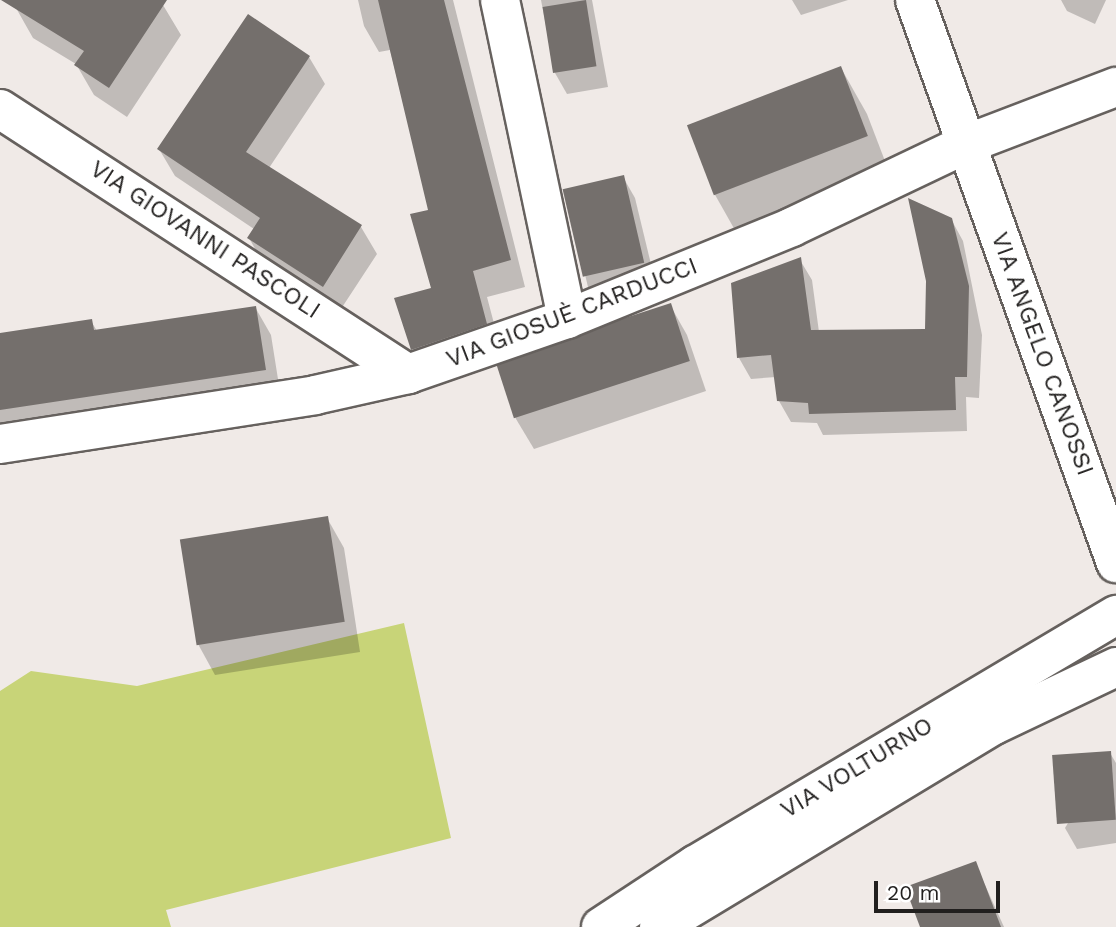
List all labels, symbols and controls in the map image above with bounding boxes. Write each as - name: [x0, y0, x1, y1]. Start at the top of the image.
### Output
- street label: VIA GIOVANNI PASCOLI: [84, 155, 326, 325]
- street label: VIA ANGELO CANOSSI: [984, 228, 1100, 480]
- street label: VIA GIOSUÈ CARDUCCI: [442, 252, 702, 374]
- street label: VIA VOLTURNO: [775, 711, 939, 825]
- scale bar: [878, 867, 1004, 911]
- text: 20 m: [887, 880, 939, 905]

